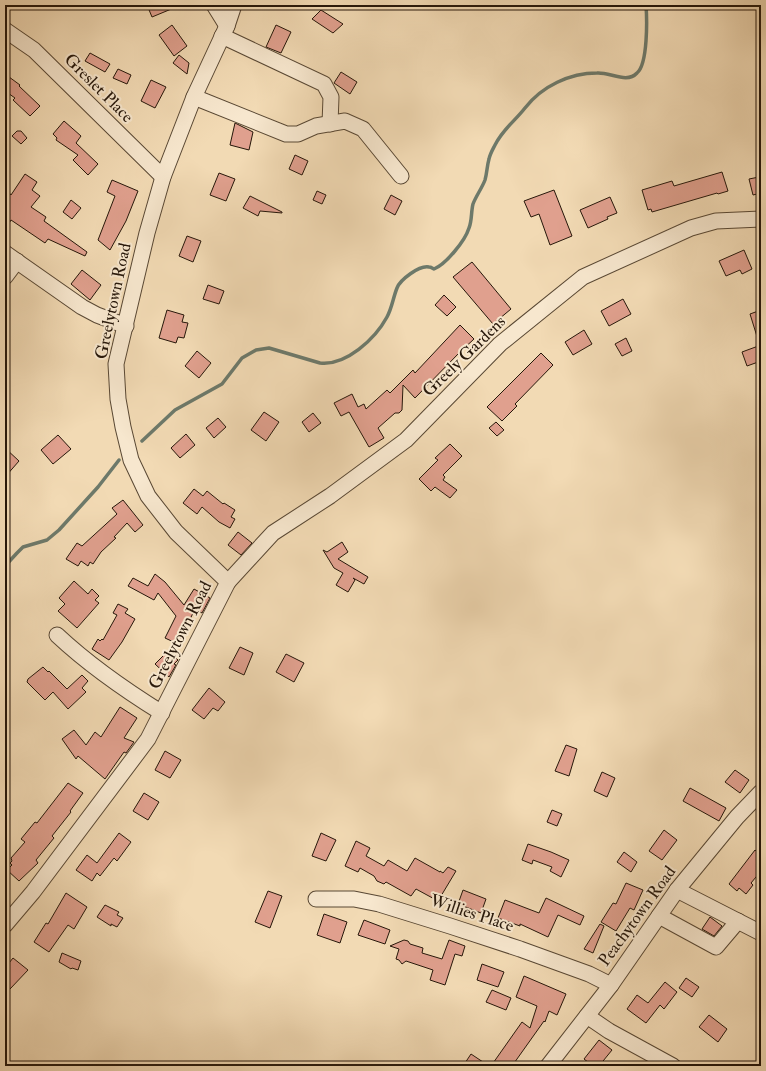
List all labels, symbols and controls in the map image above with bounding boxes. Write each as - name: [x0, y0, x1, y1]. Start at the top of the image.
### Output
- street label: Greslet Place: [60, 49, 138, 127]
- street label: Greelytown Road: [90, 240, 137, 361]
- street label: Greely Gardens: [418, 311, 511, 402]
- street label: Greelytown Road: [144, 577, 217, 693]
- street label: Peachytown Road: [594, 861, 682, 971]
- street label: Willies Place: [427, 889, 517, 936]

